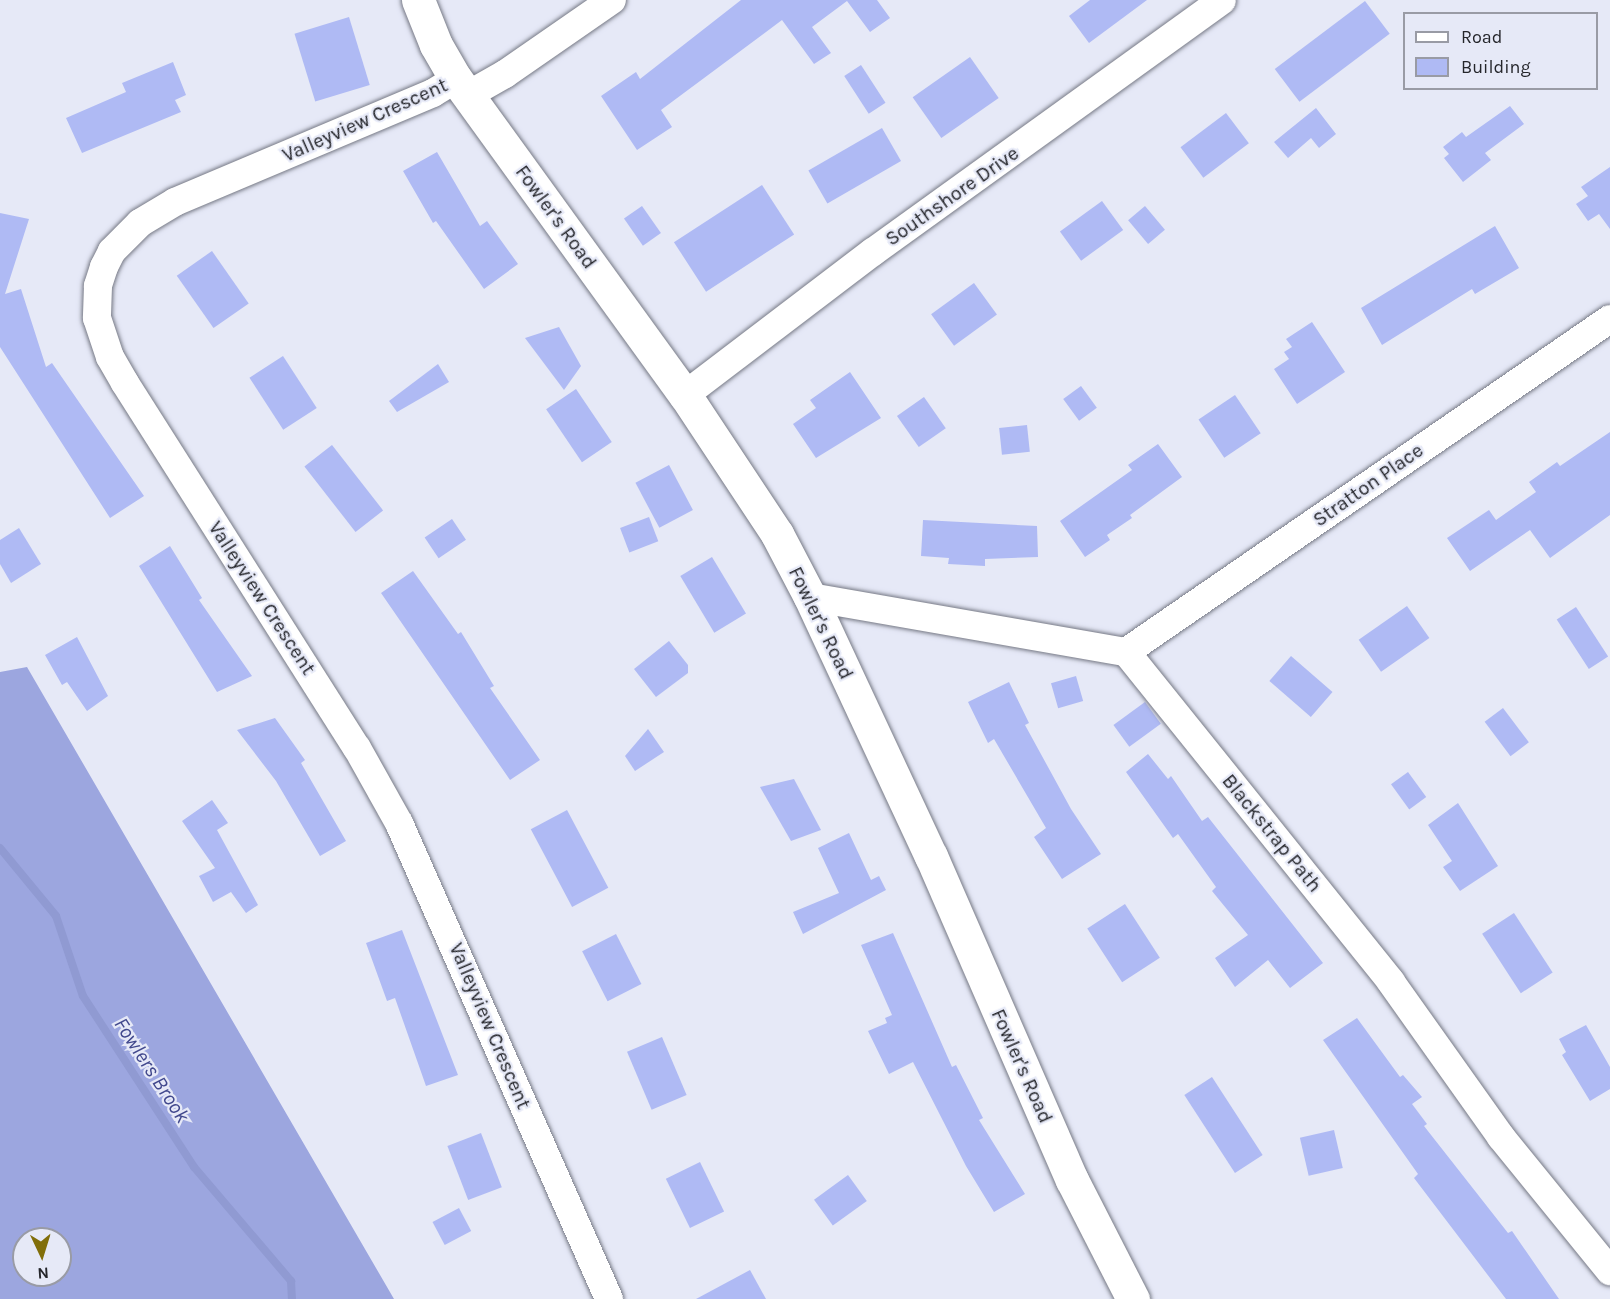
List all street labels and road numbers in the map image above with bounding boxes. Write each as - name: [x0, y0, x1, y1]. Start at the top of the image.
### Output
- street label: Valleyview Crescent: [279, 73, 451, 167]
- street label: Southshore Drive: [881, 141, 1023, 251]
- street label: Fowler's Road: [510, 160, 602, 274]
- street label: Stratton Place: [1308, 438, 1428, 532]
- street label: Valleyview Crescent: [203, 517, 321, 679]
- street label: Fowler's Road: [783, 563, 859, 683]
- street label: Blackstrap Path: [1217, 769, 1327, 897]
- street label: Valleyview Crescent: [444, 939, 536, 1113]
- street label: Fowler's Road: [986, 1005, 1058, 1127]

